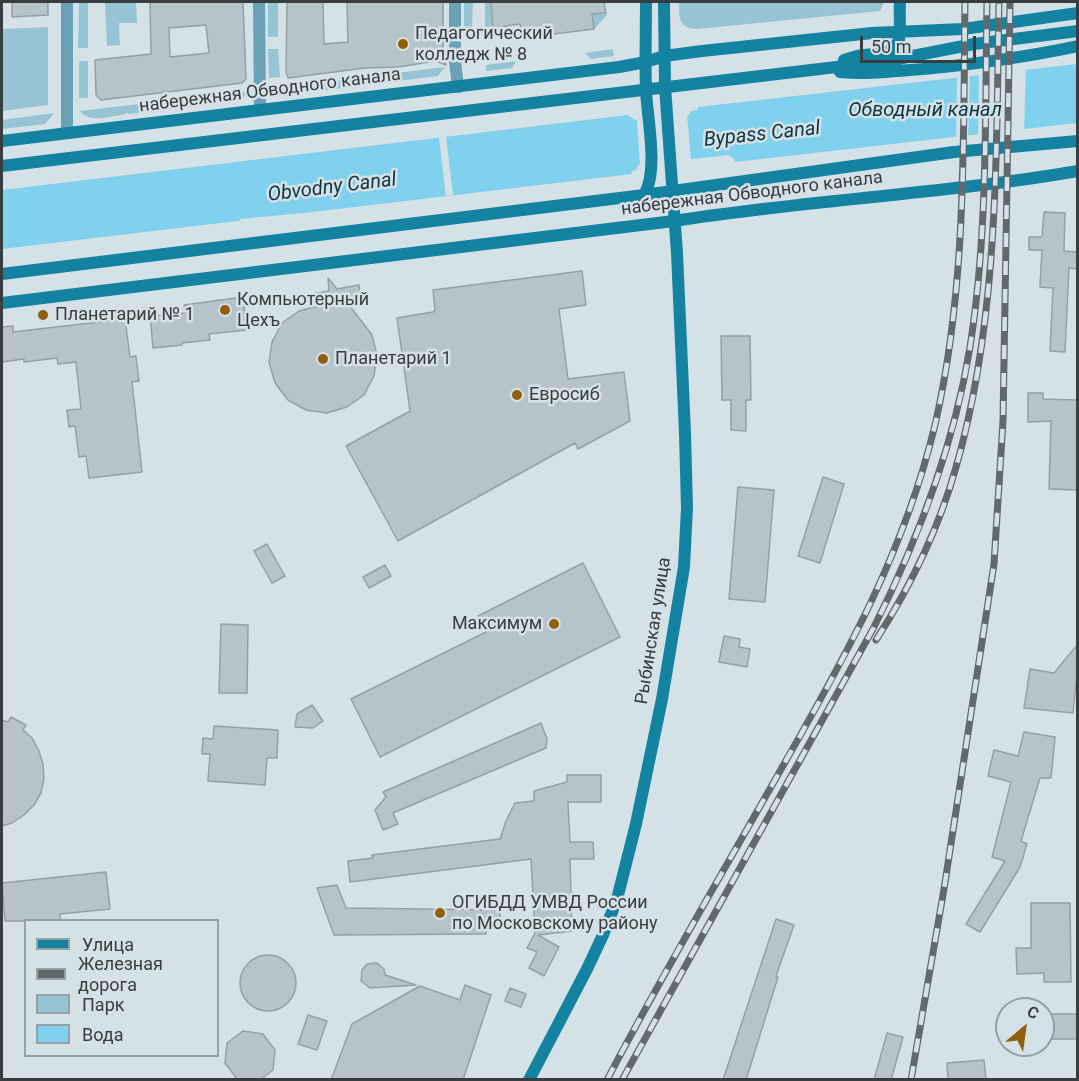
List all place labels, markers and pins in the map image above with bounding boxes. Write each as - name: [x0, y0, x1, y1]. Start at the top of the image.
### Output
- place label: Педагогический колледж № 8: [415, 23, 553, 66]
- marker: Педагогический колледж № 8: [396, 37, 410, 51]
- place label: Компьютерный Цехъ: [237, 289, 369, 332]
- marker: Компьютерный Цехъ: [218, 303, 232, 317]
- place label: Планетарий № 1: [55, 304, 195, 326]
- marker: Планетарий № 1: [36, 308, 50, 322]
- place label: Планетарий 1: [335, 348, 452, 370]
- marker: Планетарий 1: [316, 352, 330, 366]
- place label: Евросиб: [529, 384, 600, 406]
- marker: Евросиб: [510, 388, 524, 402]
- place label: Максимум: [452, 613, 542, 635]
- marker: Максимум: [547, 617, 561, 631]
- place label: ОГИБДД УМВД России по Московскому району: [452, 892, 658, 934]
- marker: ОГИБДД УМВД России по Московскому району: [433, 906, 447, 920]

